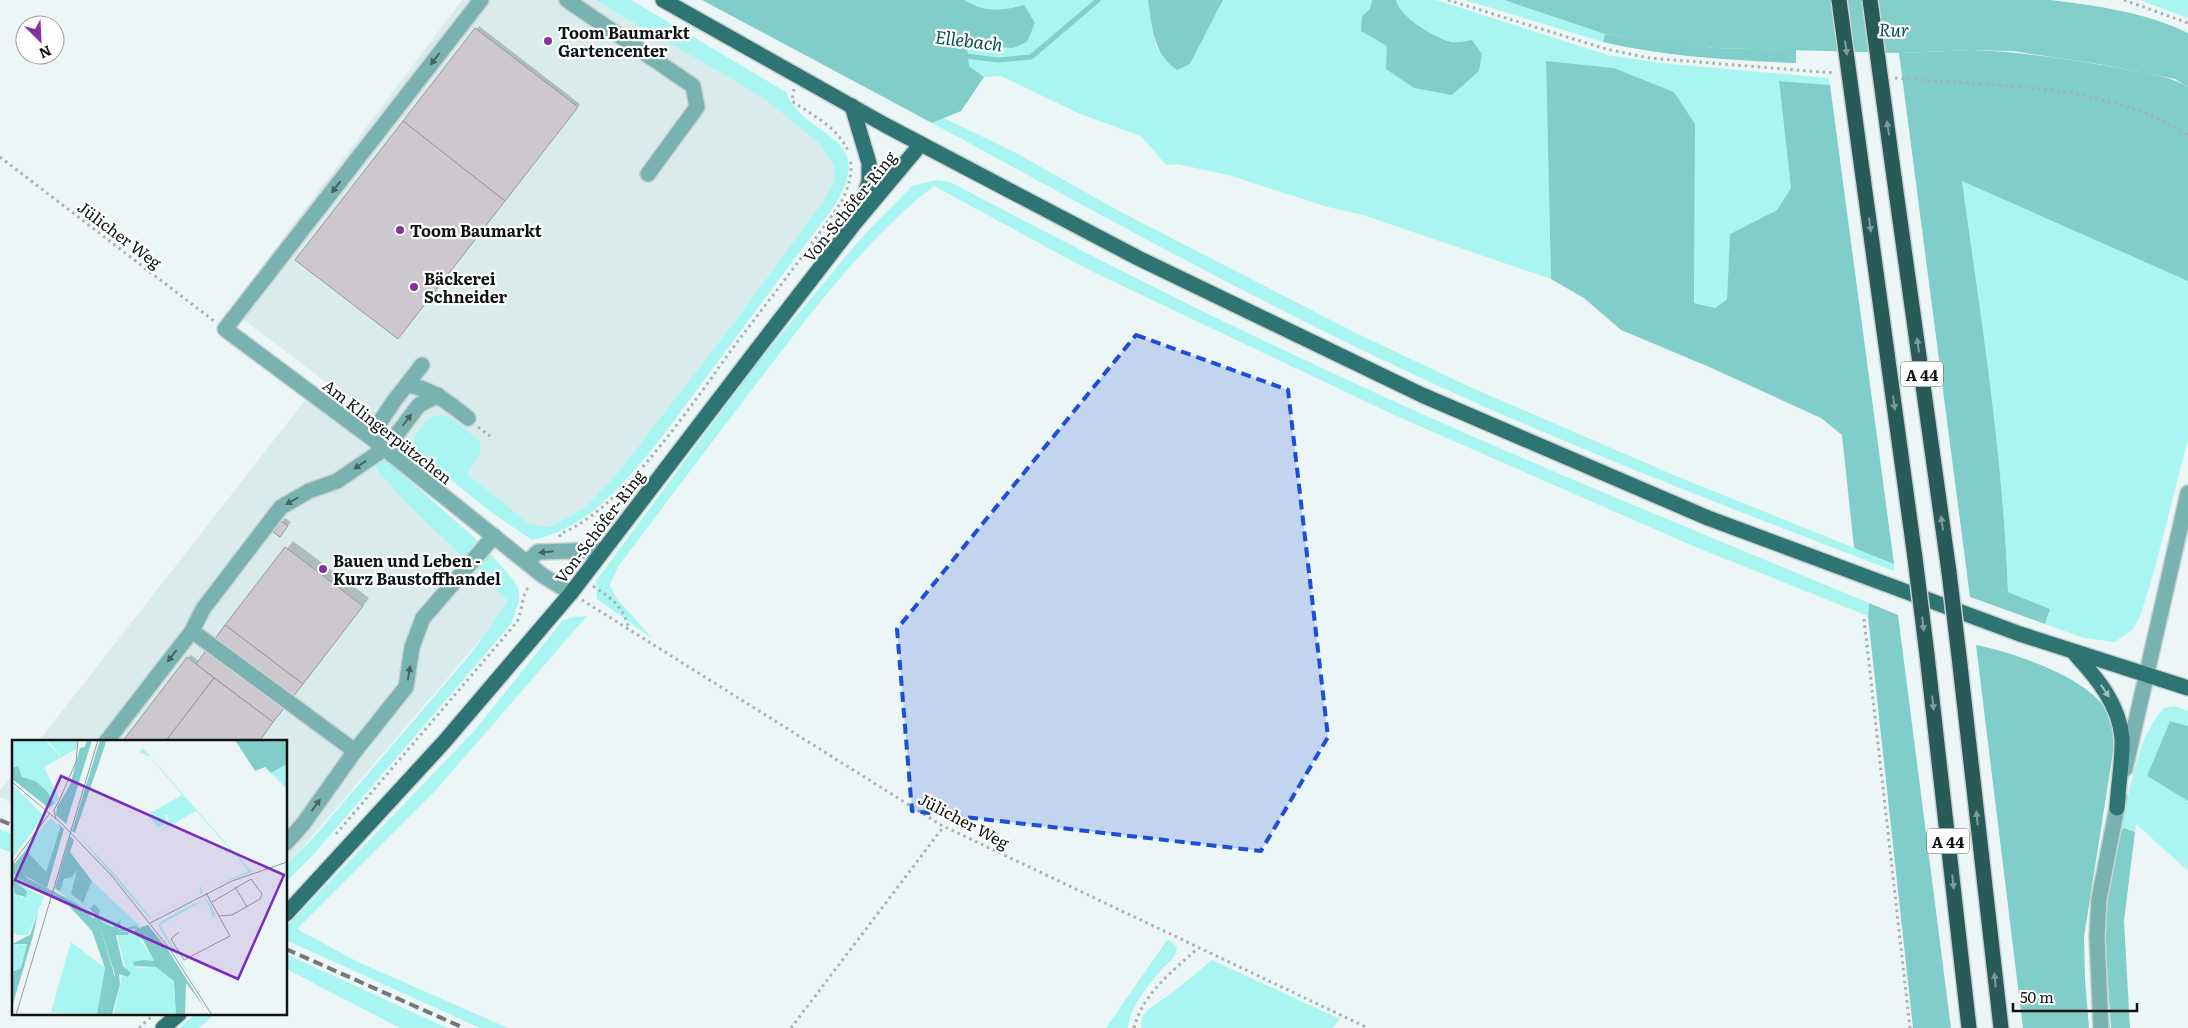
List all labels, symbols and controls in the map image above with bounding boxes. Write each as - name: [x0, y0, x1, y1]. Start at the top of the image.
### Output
- north arrow: [15, 15, 65, 65]
- water label: Rur: [1878, 15, 1910, 43]
- place label: Toom Baumarkt Gartencenter: [558, 20, 690, 62]
- water label: Ellebach: [934, 22, 1005, 58]
- marker: Toom Baumarkt Gartencenter: [542, 35, 554, 47]
- text: N: [36, 41, 55, 64]
- one-way arrow: [1842, 41, 1850, 57]
- one-way arrow: [430, 52, 441, 65]
- one-way arrow: [1884, 120, 1892, 136]
- street label: Von-Schöfer-Ring: [797, 145, 901, 267]
- one-way arrow: [330, 180, 341, 193]
- street label: Jülicher Weg: [73, 194, 167, 274]
- one-way arrow: [1866, 217, 1874, 233]
- place label: Toom Baumarkt: [410, 218, 542, 242]
- marker: Toom Baumarkt: [394, 224, 406, 236]
- place label: Bäckerei Schneider: [424, 266, 508, 308]
- marker: Bäckerei Schneider: [408, 281, 420, 293]
- one-way arrow: [1913, 337, 1921, 353]
- road number: A 44: [1901, 362, 1943, 386]
- street label: Am Klingerpützchen: [318, 373, 458, 490]
- one-way arrow: [1890, 396, 1898, 412]
- one-way arrow: [402, 414, 413, 427]
- one-way arrow: [354, 460, 367, 470]
- street label: Von-Schöfer-Ring: [548, 464, 650, 588]
- one-way arrow: [285, 497, 300, 505]
- one-way arrow: [1938, 515, 1946, 531]
- place label: Bauen und Leben - Kurz Baustoffhandel: [333, 548, 501, 590]
- one-way arrow: [538, 548, 554, 556]
- marker: Bauen und Leben - Kurz Baustoffhandel: [317, 563, 329, 575]
- one-way arrow: [1919, 616, 1927, 632]
- one-way arrow: [167, 649, 178, 662]
- one-way arrow: [405, 665, 413, 681]
- one-way arrow: [2100, 684, 2109, 697]
- one-way arrow: [1929, 695, 1937, 711]
- inset map: [12, 740, 288, 1016]
- street label: Jülicher Weg: [914, 786, 1014, 854]
- one-way arrow: [311, 798, 321, 812]
- one-way arrow: [1973, 810, 1981, 826]
- road number: A 44: [1927, 828, 1969, 854]
- one-way arrow: [1949, 874, 1957, 890]
- one-way arrow: [1991, 971, 1999, 987]
- scale bar: [2013, 980, 2137, 1012]
- text: 50 m: [2020, 985, 2054, 1008]

